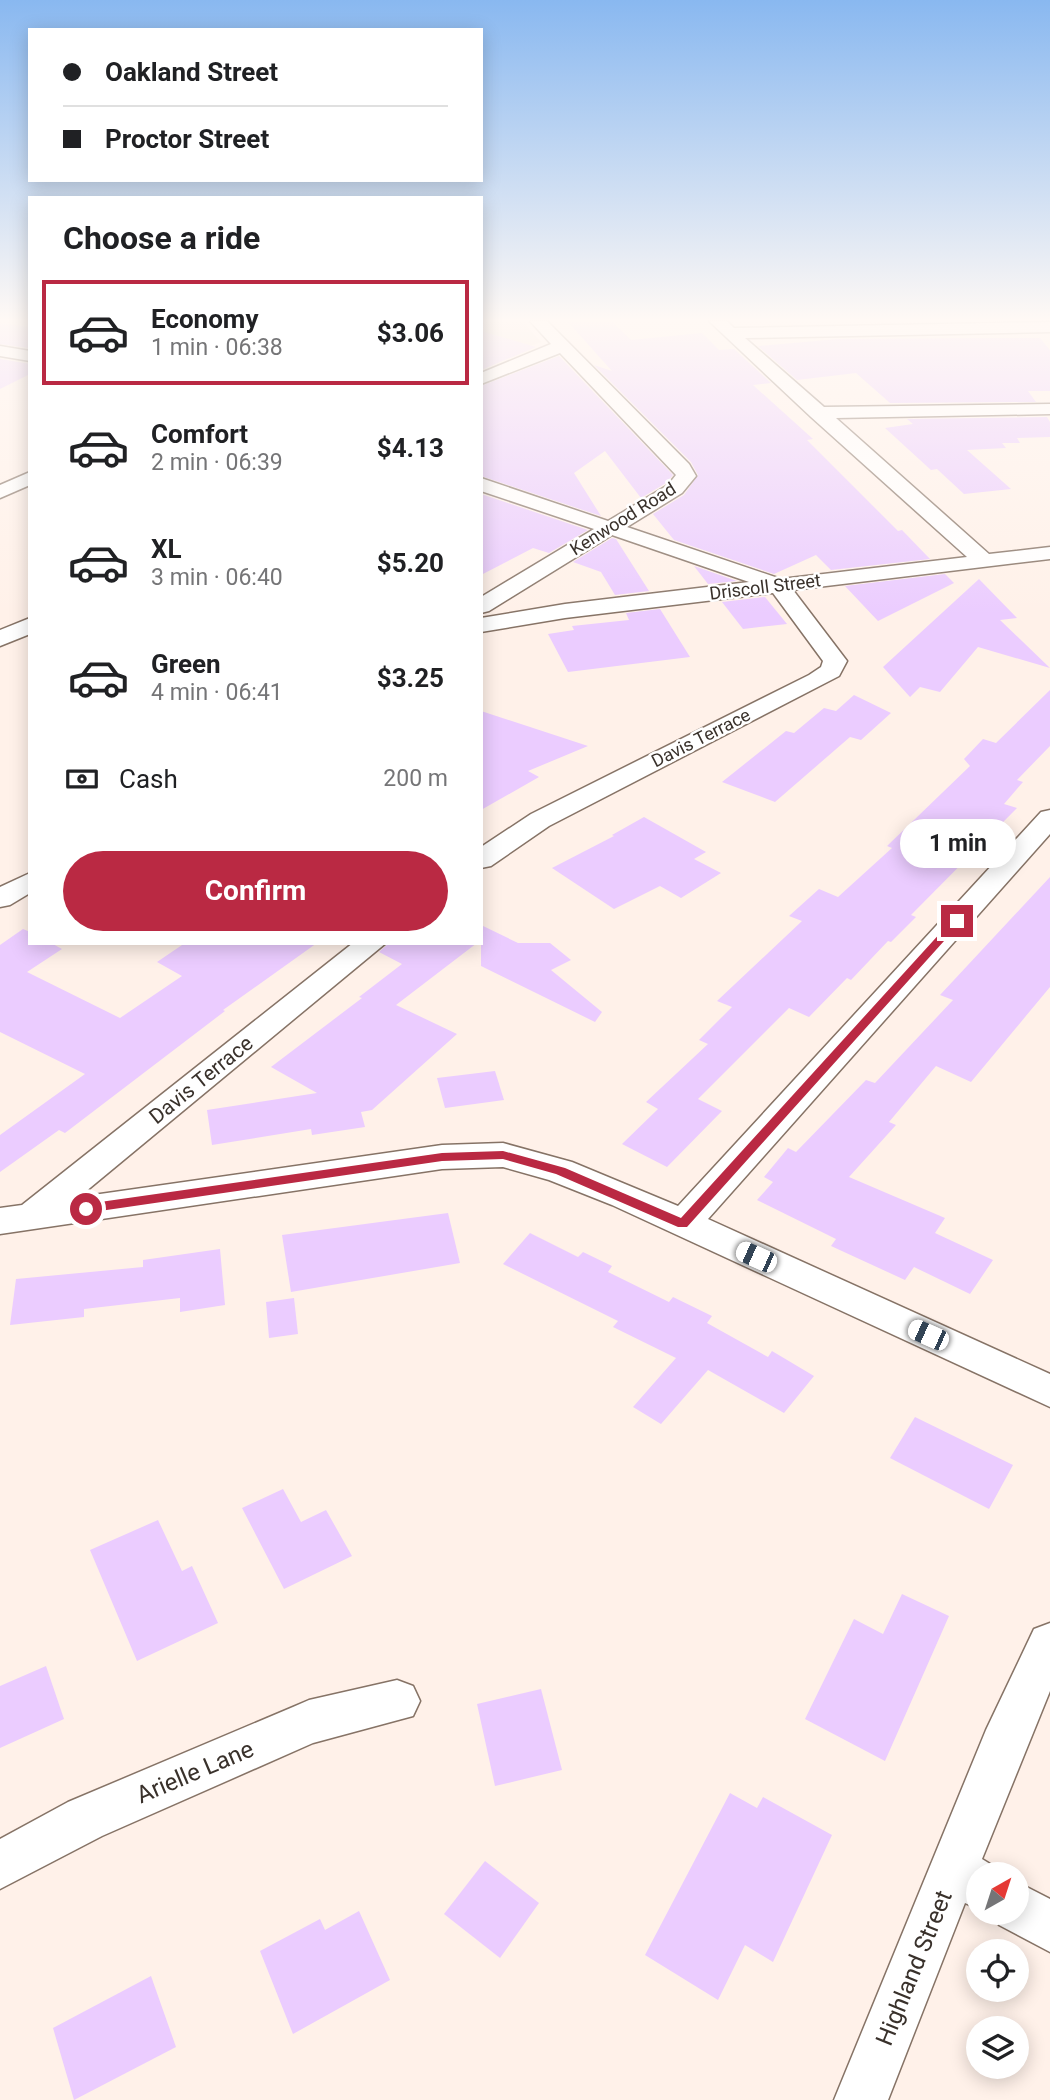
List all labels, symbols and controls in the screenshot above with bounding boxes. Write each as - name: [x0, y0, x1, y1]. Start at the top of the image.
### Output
- text: Oakland Street: [105, 57, 278, 87]
- text: Proctor Street: [105, 124, 269, 154]
- text: Choose a ride: [63, 219, 260, 257]
- icon: car: [67, 301, 130, 364]
- text: Economy: [151, 304, 258, 334]
- text: $3.06: [377, 318, 444, 348]
- text: 1 min · 06:38: [151, 334, 283, 361]
- icon: car: [67, 416, 130, 479]
- text: Comfort: [151, 419, 248, 449]
- text: $4.13: [377, 433, 444, 463]
- text: 2 min · 06:39: [151, 449, 283, 476]
- street label: Kenwood Road: [566, 478, 679, 559]
- icon: car: [67, 531, 130, 594]
- text: XL: [151, 534, 182, 564]
- text: $5.20: [377, 548, 444, 578]
- text: 3 min · 06:40: [151, 564, 283, 591]
- street label: Driscoll Street: [708, 569, 822, 604]
- icon: car: [67, 646, 130, 709]
- text: Green: [151, 649, 221, 679]
- text: $3.25: [377, 663, 444, 693]
- text: 4 min · 06:41: [151, 679, 283, 706]
- street label: Davis Terrace: [648, 704, 754, 771]
- icon: cash: [63, 760, 101, 798]
- text: Cash: [119, 764, 178, 794]
- text: 200 m: [383, 765, 448, 792]
- callout: 1 min: [899, 820, 1015, 869]
- text: 1 min: [929, 830, 987, 857]
- button: Confirm: [63, 851, 448, 931]
- route end: [941, 905, 973, 937]
- street label: Davis Terrace: [144, 1031, 258, 1129]
- route start: [70, 1193, 102, 1225]
- car: [733, 1239, 780, 1275]
- car: [905, 1317, 952, 1353]
- street label: Arielle Lane: [132, 1735, 258, 1809]
- north arrow: [966, 1862, 1029, 1925]
- map controls: [966, 1862, 1029, 2079]
- street label: Highland Street: [870, 1886, 958, 2050]
- button: locate: [966, 1939, 1029, 2002]
- button: layers: [966, 2016, 1029, 2079]

